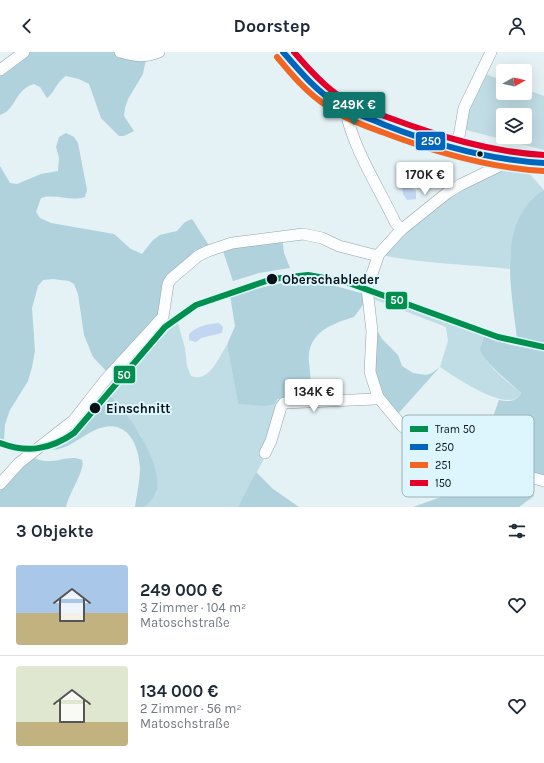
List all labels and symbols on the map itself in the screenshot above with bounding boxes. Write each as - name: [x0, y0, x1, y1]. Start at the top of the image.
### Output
- north arrow: [496, 64, 532, 100]
- pin: 249K €: [321, 92, 387, 126]
- line badge: 250: [415, 131, 446, 151]
- text: 250: [421, 135, 441, 148]
- unlabelled marker: [475, 149, 485, 159]
- pin: 170K €: [392, 162, 458, 196]
- marker: Oberschableder: [265, 272, 279, 286]
- place label: Oberschableder: [282, 272, 380, 287]
- line badge: 50: [385, 291, 408, 310]
- text: 50: [390, 294, 404, 307]
- line badge: 50: [113, 365, 136, 384]
- text: 50: [117, 369, 131, 382]
- pin: 134K €: [281, 379, 347, 413]
- marker: Einschnitt: [88, 401, 102, 415]
- place label: Einschnitt: [106, 401, 170, 416]
- legend: [402, 415, 534, 497]
- text: Tram 50: [435, 423, 475, 436]
- text: 250: [435, 441, 454, 454]
- text: 251: [435, 459, 451, 472]
- text: 150: [435, 477, 451, 490]

